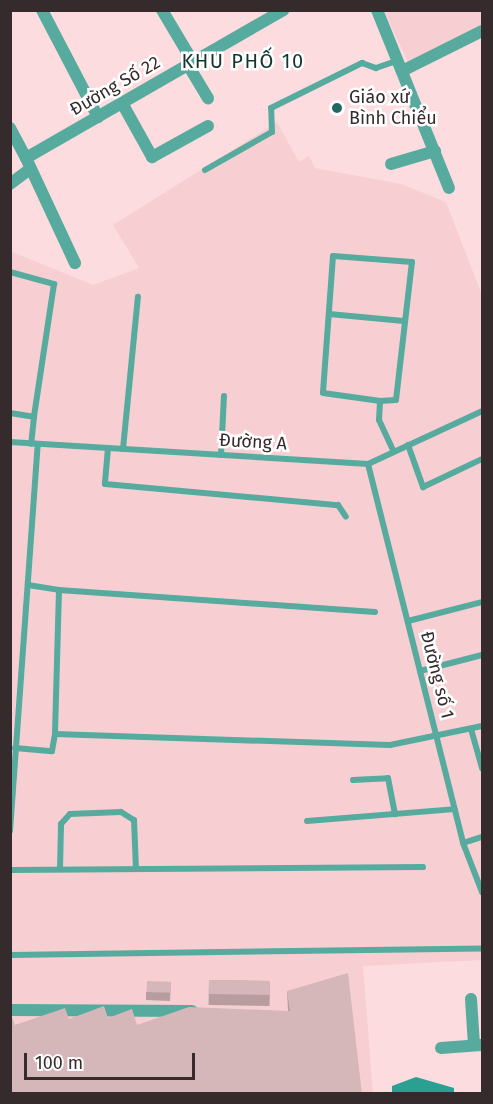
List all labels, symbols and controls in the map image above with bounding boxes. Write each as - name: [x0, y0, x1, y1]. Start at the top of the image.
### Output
- district label: KHU PHỐ 10: [181, 49, 305, 73]
- street label: Đường Số 22: [66, 52, 164, 120]
- place label: Giáo xứ Bình Chiểu: [349, 87, 437, 130]
- marker: Giáo xứ Bình Chiểu: [330, 101, 344, 115]
- street label: Đường A: [218, 429, 288, 455]
- street label: Đường số 1: [416, 629, 458, 721]
- scale bar: [27, 1041, 198, 1079]
- text: 100 m: [35, 1052, 83, 1074]

